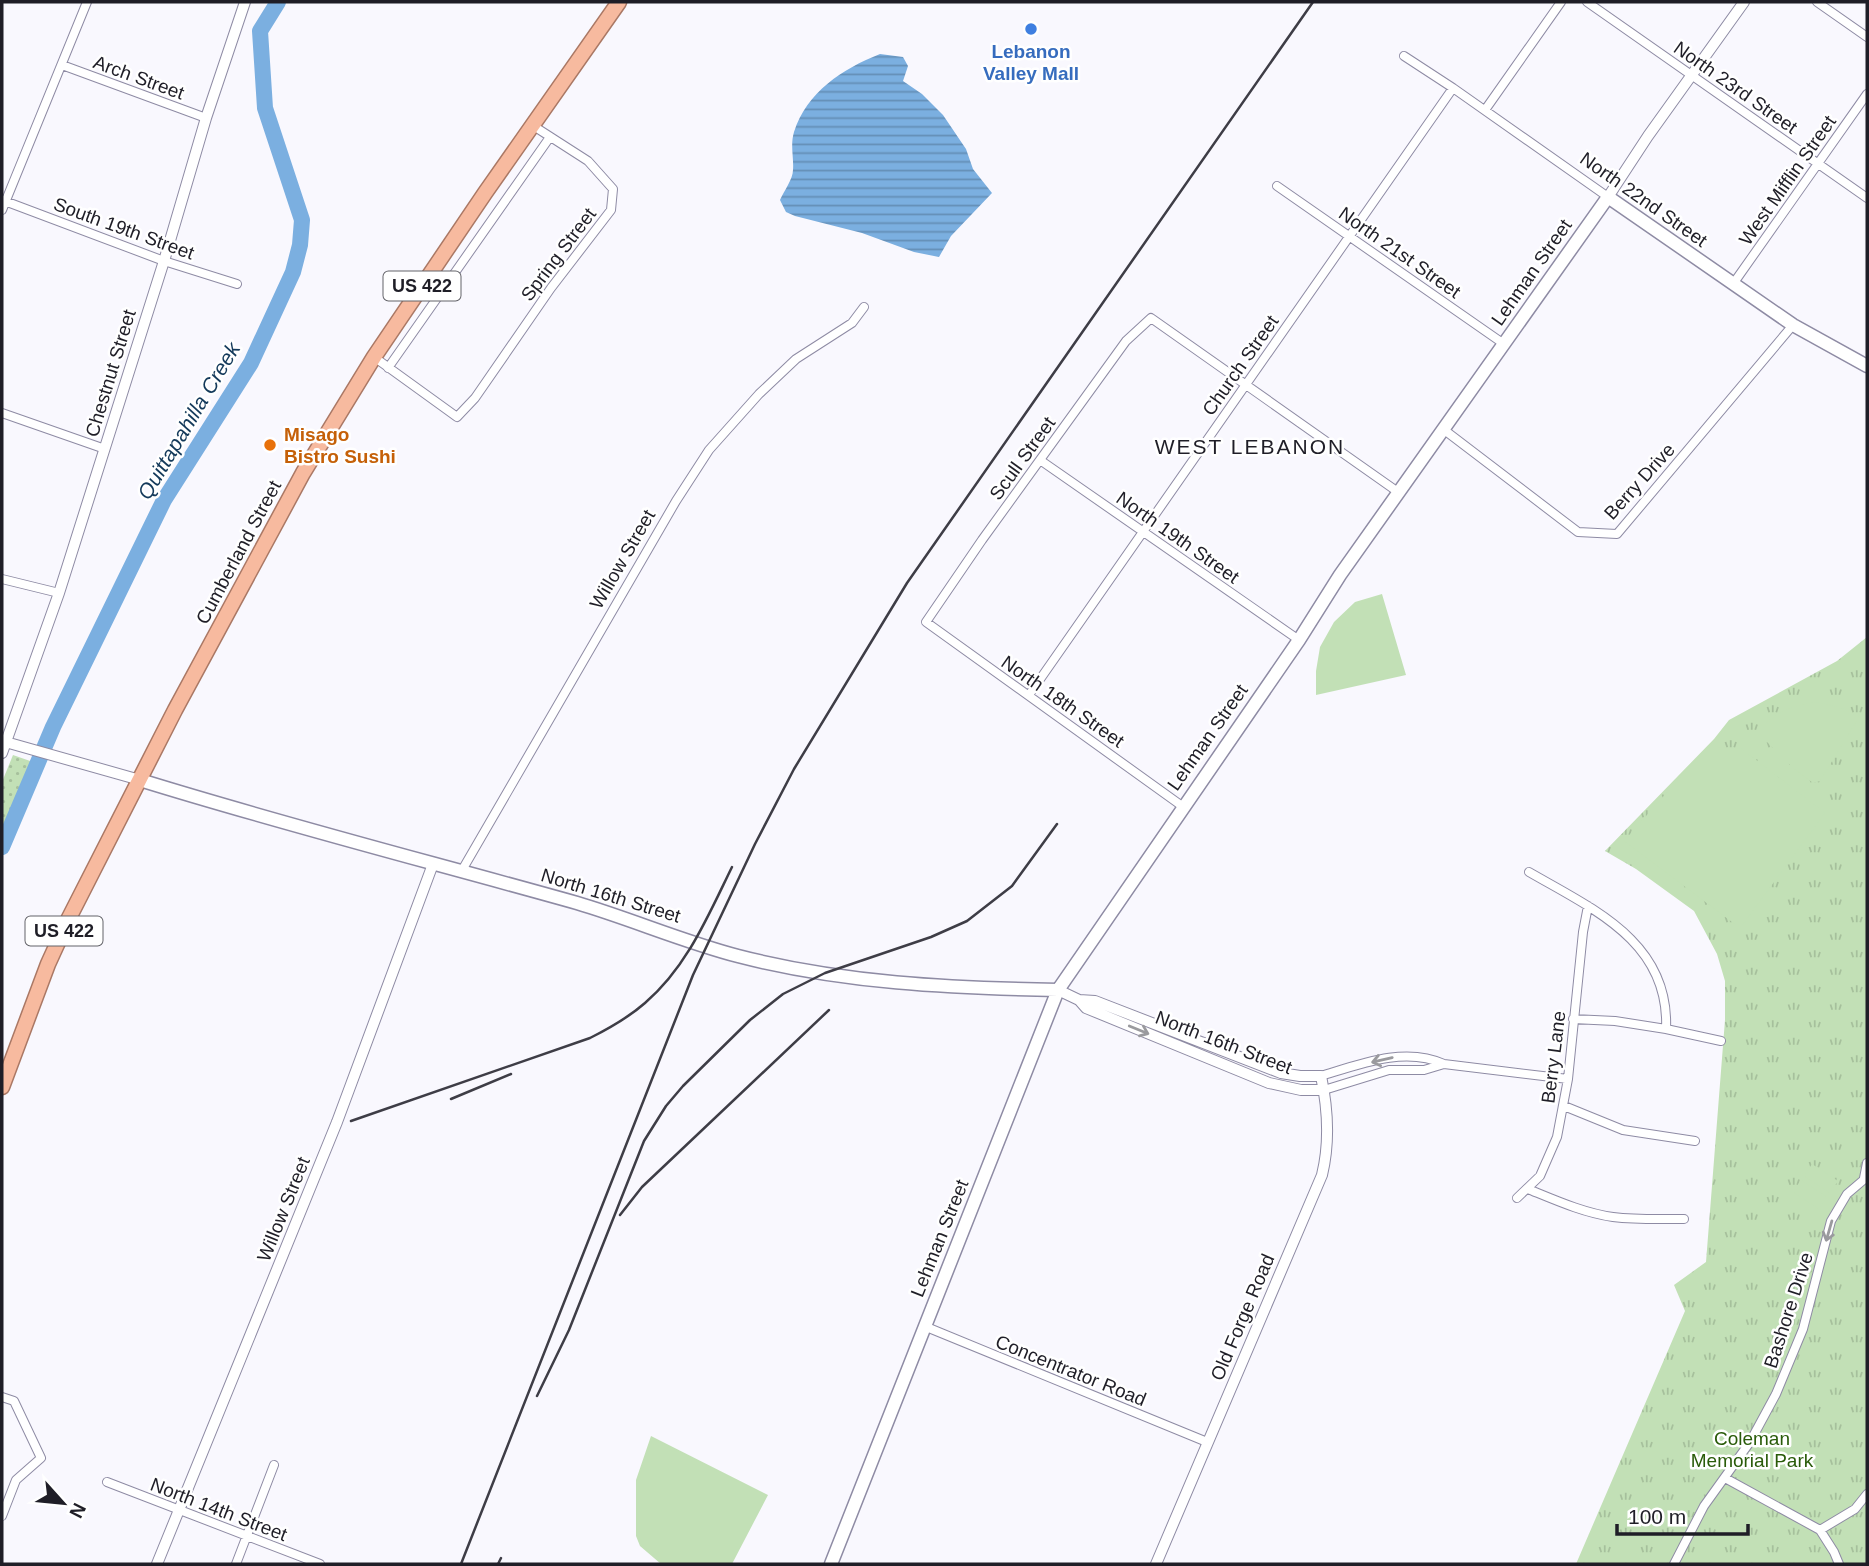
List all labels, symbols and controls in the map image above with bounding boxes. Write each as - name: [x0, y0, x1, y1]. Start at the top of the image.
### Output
- marker: Lebanon Valley Mall: [1023, 21, 1039, 37]
- street label: North 23rd Street: [1670, 37, 1802, 138]
- place label: Lebanon Valley Mall: [983, 41, 1079, 84]
- street label: Arch Street: [91, 51, 188, 104]
- street label: West Mifflin Street: [1735, 111, 1840, 249]
- street label: North 22nd Street: [1576, 148, 1712, 251]
- street label: South 19th Street: [51, 193, 198, 264]
- street label: Spring Street: [517, 203, 601, 305]
- street label: North 21st Street: [1335, 203, 1465, 303]
- street label: Lehman Street: [1487, 215, 1576, 329]
- road number: US 422: [384, 272, 460, 300]
- street label: Chestnut Street: [81, 306, 140, 439]
- street label: Church Street: [1198, 311, 1283, 419]
- water label: Quittapahilla Creek: [133, 337, 245, 503]
- street label: Scull Street: [985, 412, 1060, 504]
- place label: Misago Bistro Sushi: [284, 424, 396, 467]
- district label: WEST LEBANON: [1155, 435, 1345, 458]
- marker: Misago Bistro Sushi: [262, 437, 278, 453]
- street label: Berry Drive: [1600, 439, 1679, 524]
- street label: Cumberland Street: [192, 476, 285, 628]
- street label: North 19th Street: [1112, 487, 1244, 588]
- street label: Willow Street: [586, 505, 660, 613]
- street label: North 18th Street: [997, 651, 1129, 752]
- street label: Lehman Street: [1163, 680, 1252, 794]
- street label: North 16th Street: [539, 864, 684, 927]
- road number: US 422: [25, 916, 102, 946]
- street label: North 16th Street: [1153, 1007, 1296, 1078]
- street label: Berry Lane: [1537, 1010, 1570, 1104]
- one-way arrow: [1127, 1024, 1149, 1037]
- one-way arrow: [1371, 1053, 1394, 1067]
- street label: Willow Street: [253, 1153, 314, 1265]
- street label: Lehman Street: [906, 1176, 973, 1300]
- one-way arrow: [1822, 1219, 1835, 1242]
- street label: Bashore Drive: [1760, 1250, 1817, 1371]
- street label: Old Forge Road: [1206, 1251, 1279, 1384]
- street label: Concentrator Road: [992, 1331, 1149, 1410]
- park label: Coleman Memorial Park: [1691, 1428, 1814, 1471]
- north arrow: [28, 1468, 98, 1538]
- street label: North 14th Street: [148, 1474, 291, 1545]
- scale bar: [1617, 1492, 1748, 1536]
- text: N: [65, 1500, 90, 1521]
- text: 100 m: [1628, 1505, 1686, 1528]

